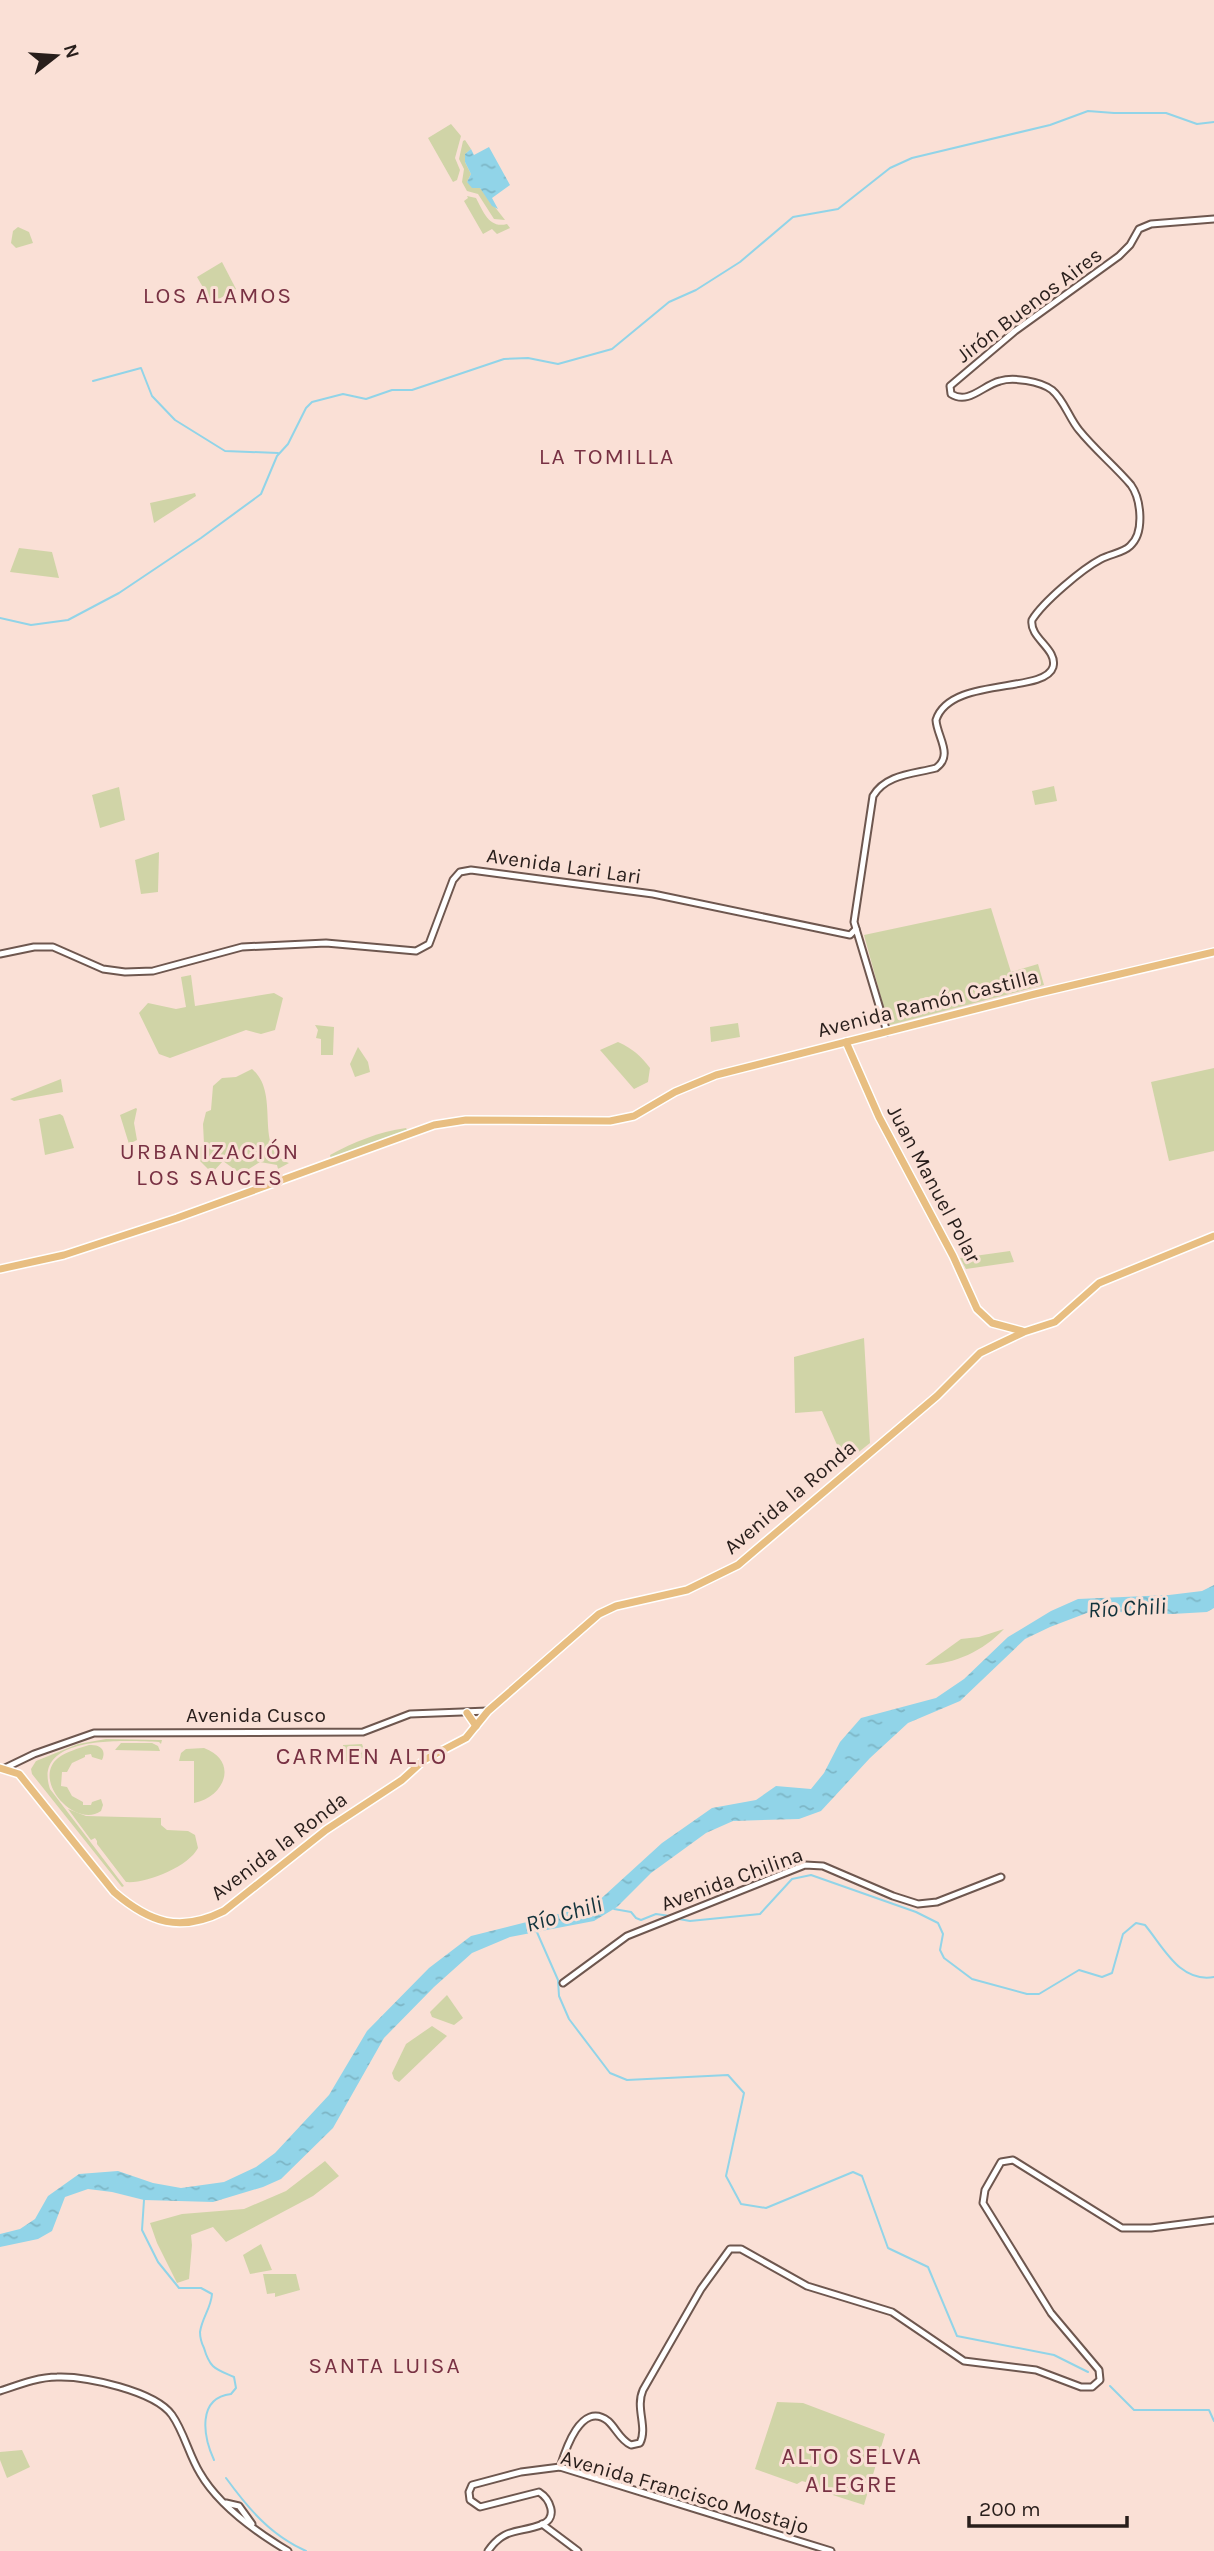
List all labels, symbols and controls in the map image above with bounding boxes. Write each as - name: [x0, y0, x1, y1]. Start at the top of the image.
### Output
- north arrow: [21, 21, 91, 91]
- text: N: [59, 42, 84, 61]
- street label: Jirón Buenos Aires: [952, 242, 1106, 368]
- district label: LOS ALAMOS: [143, 282, 293, 309]
- district label: LA TOMILLA: [539, 443, 675, 470]
- street label: Avenida Lari Lari: [485, 843, 643, 889]
- street label: Avenida Ramón Castilla: [815, 964, 1041, 1042]
- street label: Juan Manuel Polar: [882, 1101, 986, 1267]
- district label: URBANIZACIÓN LOS SAUCES: [120, 1138, 300, 1191]
- street label: Avenida la Ronda: [719, 1435, 861, 1559]
- water label: Río Chili: [1087, 1592, 1167, 1624]
- street label: Avenida Cusco: [186, 1703, 326, 1727]
- district label: CARMEN ALTO: [276, 1742, 448, 1770]
- street label: Avenida la Ronda: [206, 1787, 352, 1905]
- street label: Avenida Chilina: [658, 1842, 806, 1916]
- water label: Río Chili: [523, 1890, 605, 1938]
- district label: SANTA LUISA: [308, 2352, 462, 2379]
- district label: ALTO SELVA ALEGRE: [781, 2442, 923, 2498]
- street label: Avenida Francisco Mostajo: [558, 2445, 812, 2539]
- scale bar: [969, 2484, 1126, 2528]
- text: 200 m: [979, 2497, 1041, 2521]

